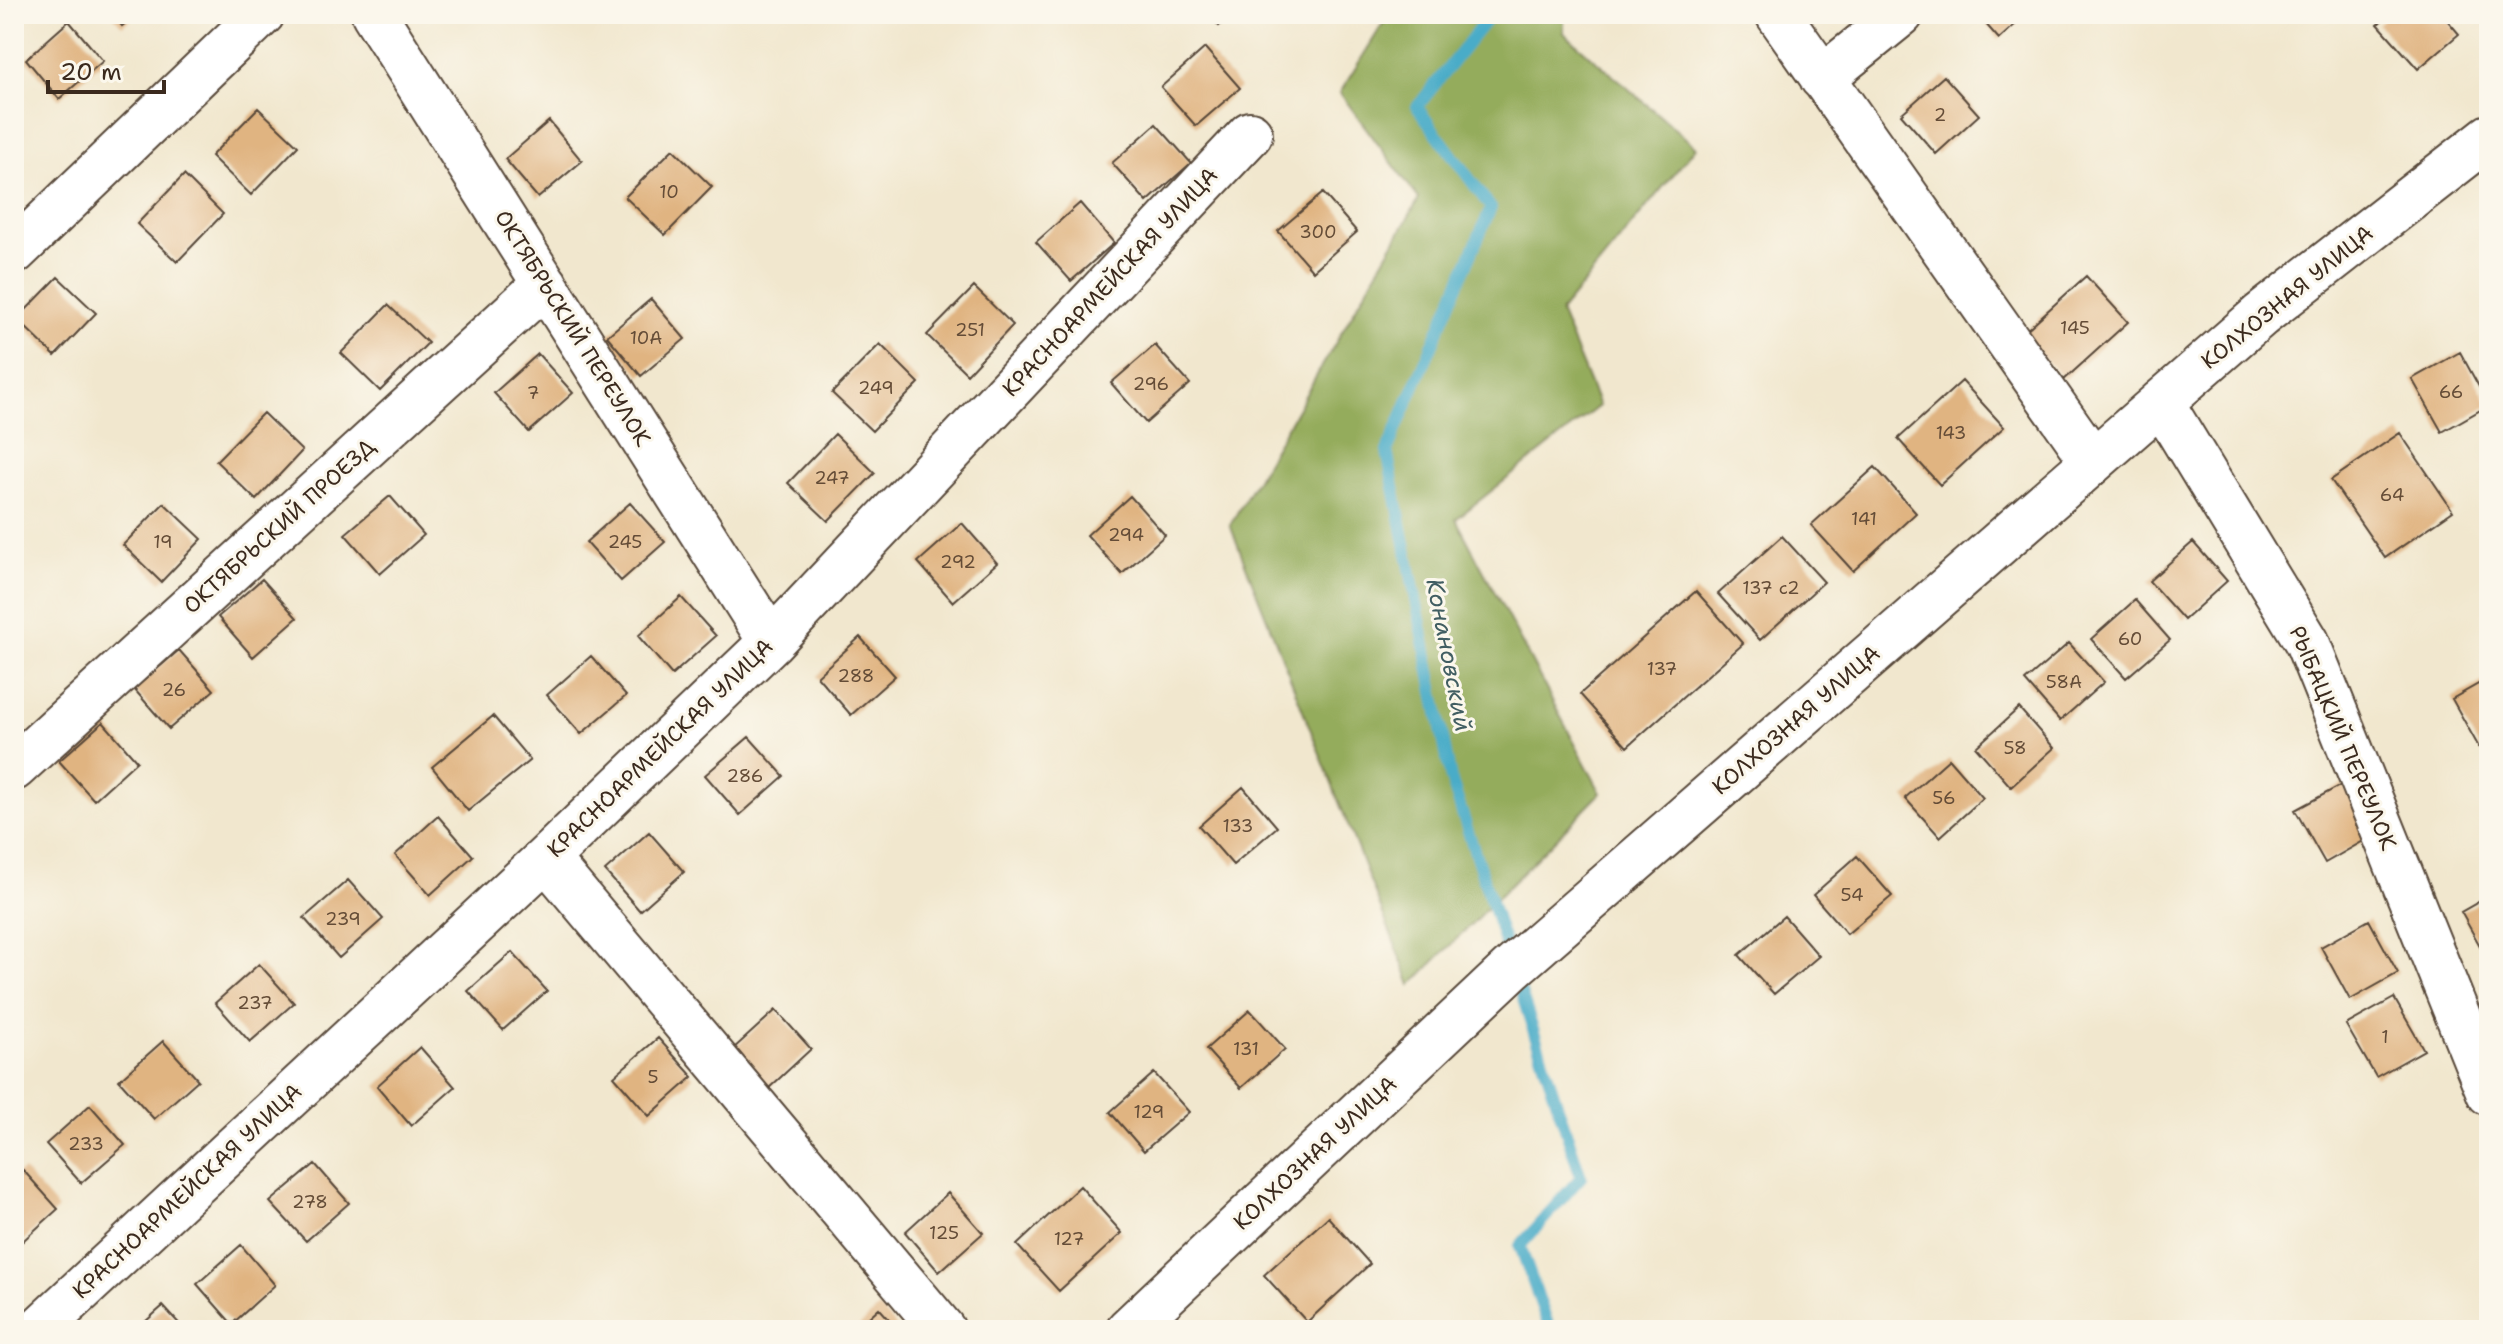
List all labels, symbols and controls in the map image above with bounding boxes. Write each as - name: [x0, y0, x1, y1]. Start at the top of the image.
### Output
- scale bar: [48, 44, 164, 94]
- text: 20 m: [60, 56, 122, 88]
- house number: 2: [1934, 103, 1946, 127]
- street label: КРАСНОАРМЕЙСКАЯ УЛИЦА: [996, 161, 1224, 403]
- house number: 10: [659, 180, 679, 204]
- street label: ОКТЯБРЬСКИЙ ПЕРЕУЛОК: [488, 204, 658, 452]
- street label: КОЛХОЗНАЯ УЛИЦА: [2195, 219, 2379, 375]
- house number: 300: [1299, 220, 1337, 244]
- house number: 145: [2060, 316, 2090, 340]
- house number: 251: [955, 318, 985, 342]
- house number: 10А: [630, 326, 662, 350]
- house number: 296: [1133, 372, 1169, 396]
- house number: 249: [858, 376, 894, 400]
- house number: 66: [2439, 380, 2463, 404]
- house number: 7: [527, 381, 539, 405]
- house number: 143: [1936, 421, 1966, 445]
- street label: ОКТЯБРЬСКИЙ ПРОЕЗД: [177, 432, 381, 620]
- house number: 247: [814, 466, 850, 490]
- house number: 64: [2380, 483, 2404, 507]
- house number: 141: [1851, 507, 1877, 531]
- house number: 294: [1108, 523, 1144, 547]
- house number: 19: [153, 530, 173, 554]
- house number: 245: [608, 530, 642, 554]
- house number: 292: [940, 550, 976, 574]
- water label: Конановский: [1418, 576, 1480, 734]
- house number: 137 с2: [1742, 576, 1800, 600]
- street label: РЫБАЦКИЙ ПЕРЕУЛОК: [2283, 621, 2403, 855]
- house number: 60: [2118, 627, 2142, 651]
- street label: КРАСНОАРМЕЙСКАЯ УЛИЦА: [541, 632, 779, 864]
- street label: КОЛХОЗНАЯ УЛИЦА: [1706, 639, 1886, 801]
- house number: 137: [1647, 657, 1677, 681]
- house number: 288: [838, 664, 874, 688]
- house number: 58А: [2046, 670, 2082, 694]
- house number: 26: [162, 678, 186, 702]
- house number: 58: [2003, 736, 2027, 760]
- house number: 286: [727, 764, 763, 788]
- house number: 56: [1932, 786, 1956, 810]
- house number: 133: [1223, 814, 1253, 838]
- house number: 54: [1840, 883, 1864, 907]
- house number: 239: [325, 907, 361, 931]
- house number: 237: [237, 991, 273, 1015]
- house number: 1: [2381, 1025, 2389, 1049]
- house number: 131: [1233, 1037, 1259, 1061]
- house number: 5: [647, 1065, 659, 1089]
- street label: КОЛХОЗНАЯ УЛИЦА: [1227, 1070, 1403, 1236]
- street label: КРАСНОАРМЕЙСКАЯ УЛИЦА: [66, 1077, 308, 1305]
- house number: 129: [1134, 1100, 1164, 1124]
- house number: 233: [68, 1132, 104, 1156]
- house number: 278: [292, 1190, 328, 1214]
- house number: 125: [929, 1221, 959, 1245]
- house number: 127: [1054, 1227, 1084, 1251]

